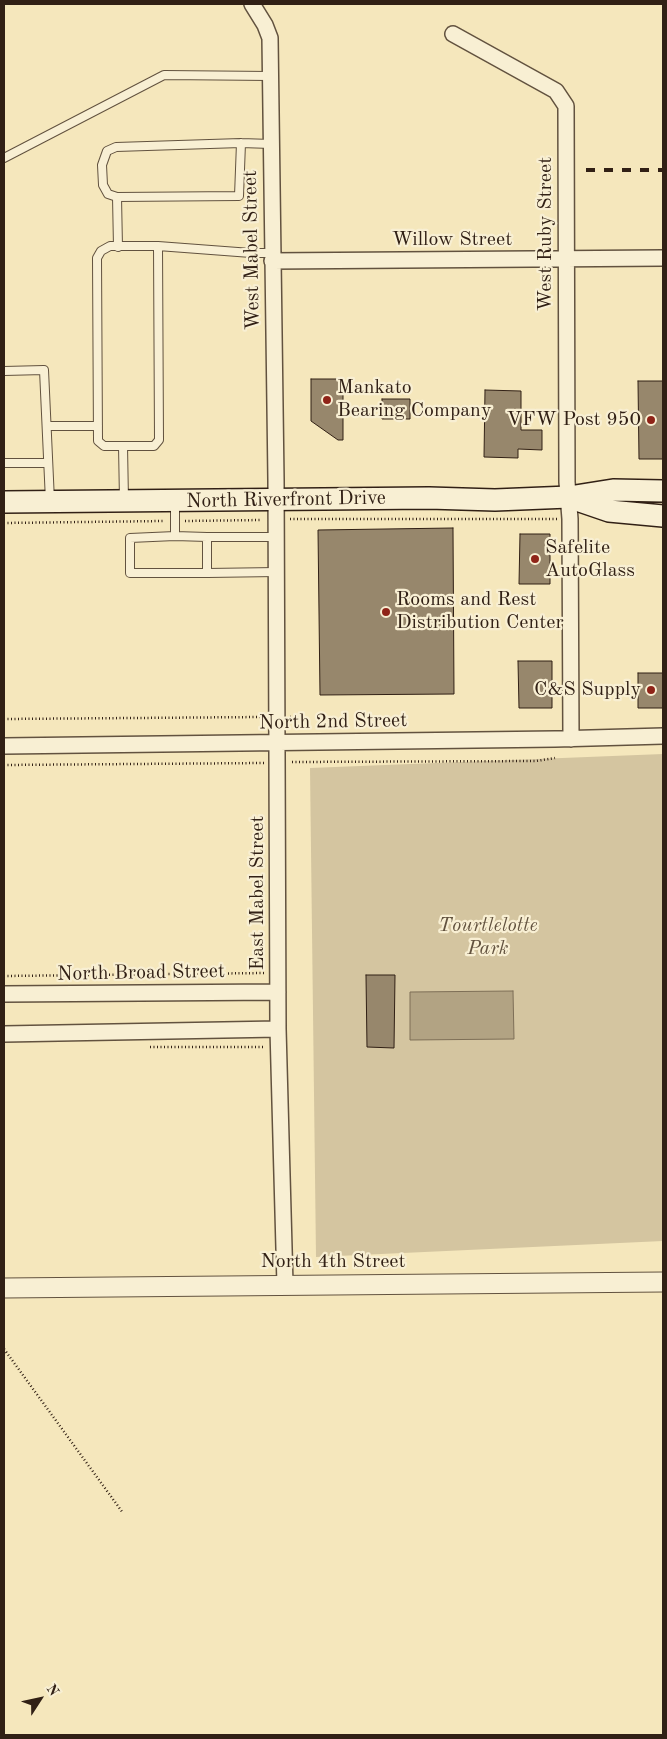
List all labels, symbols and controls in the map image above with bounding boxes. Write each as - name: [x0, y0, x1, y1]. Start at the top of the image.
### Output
- street label: West Ruby Street: [534, 157, 558, 311]
- street label: West Mabel Street: [239, 170, 265, 330]
- street label: Willow Street: [392, 228, 512, 252]
- place label: Mankato Bearing Company: [337, 376, 492, 423]
- marker: Mankato Bearing Company: [321, 394, 333, 406]
- place label: VFW Post 950: [507, 408, 641, 432]
- marker: VFW Post 950: [645, 414, 657, 426]
- street label: North Riverfront Drive: [186, 486, 386, 514]
- place label: Safelite AutoGlass: [545, 536, 635, 583]
- marker: Safelite AutoGlass: [529, 553, 541, 565]
- place label: Rooms and Rest Distribution Center: [396, 588, 564, 635]
- marker: Rooms and Rest Distribution Center: [380, 606, 392, 618]
- place label: C&S Supply: [534, 678, 641, 702]
- marker: C&S Supply: [645, 684, 657, 696]
- street label: North 2nd Street: [259, 709, 407, 735]
- street label: East Mabel Street: [246, 815, 270, 971]
- park label: Tourtlelotte Park: [438, 914, 538, 961]
- street label: North Broad Street: [57, 960, 225, 986]
- street label: North 4th Street: [260, 1250, 406, 1274]
- north arrow: [15, 1674, 65, 1724]
- text: N: [43, 1682, 61, 1699]

